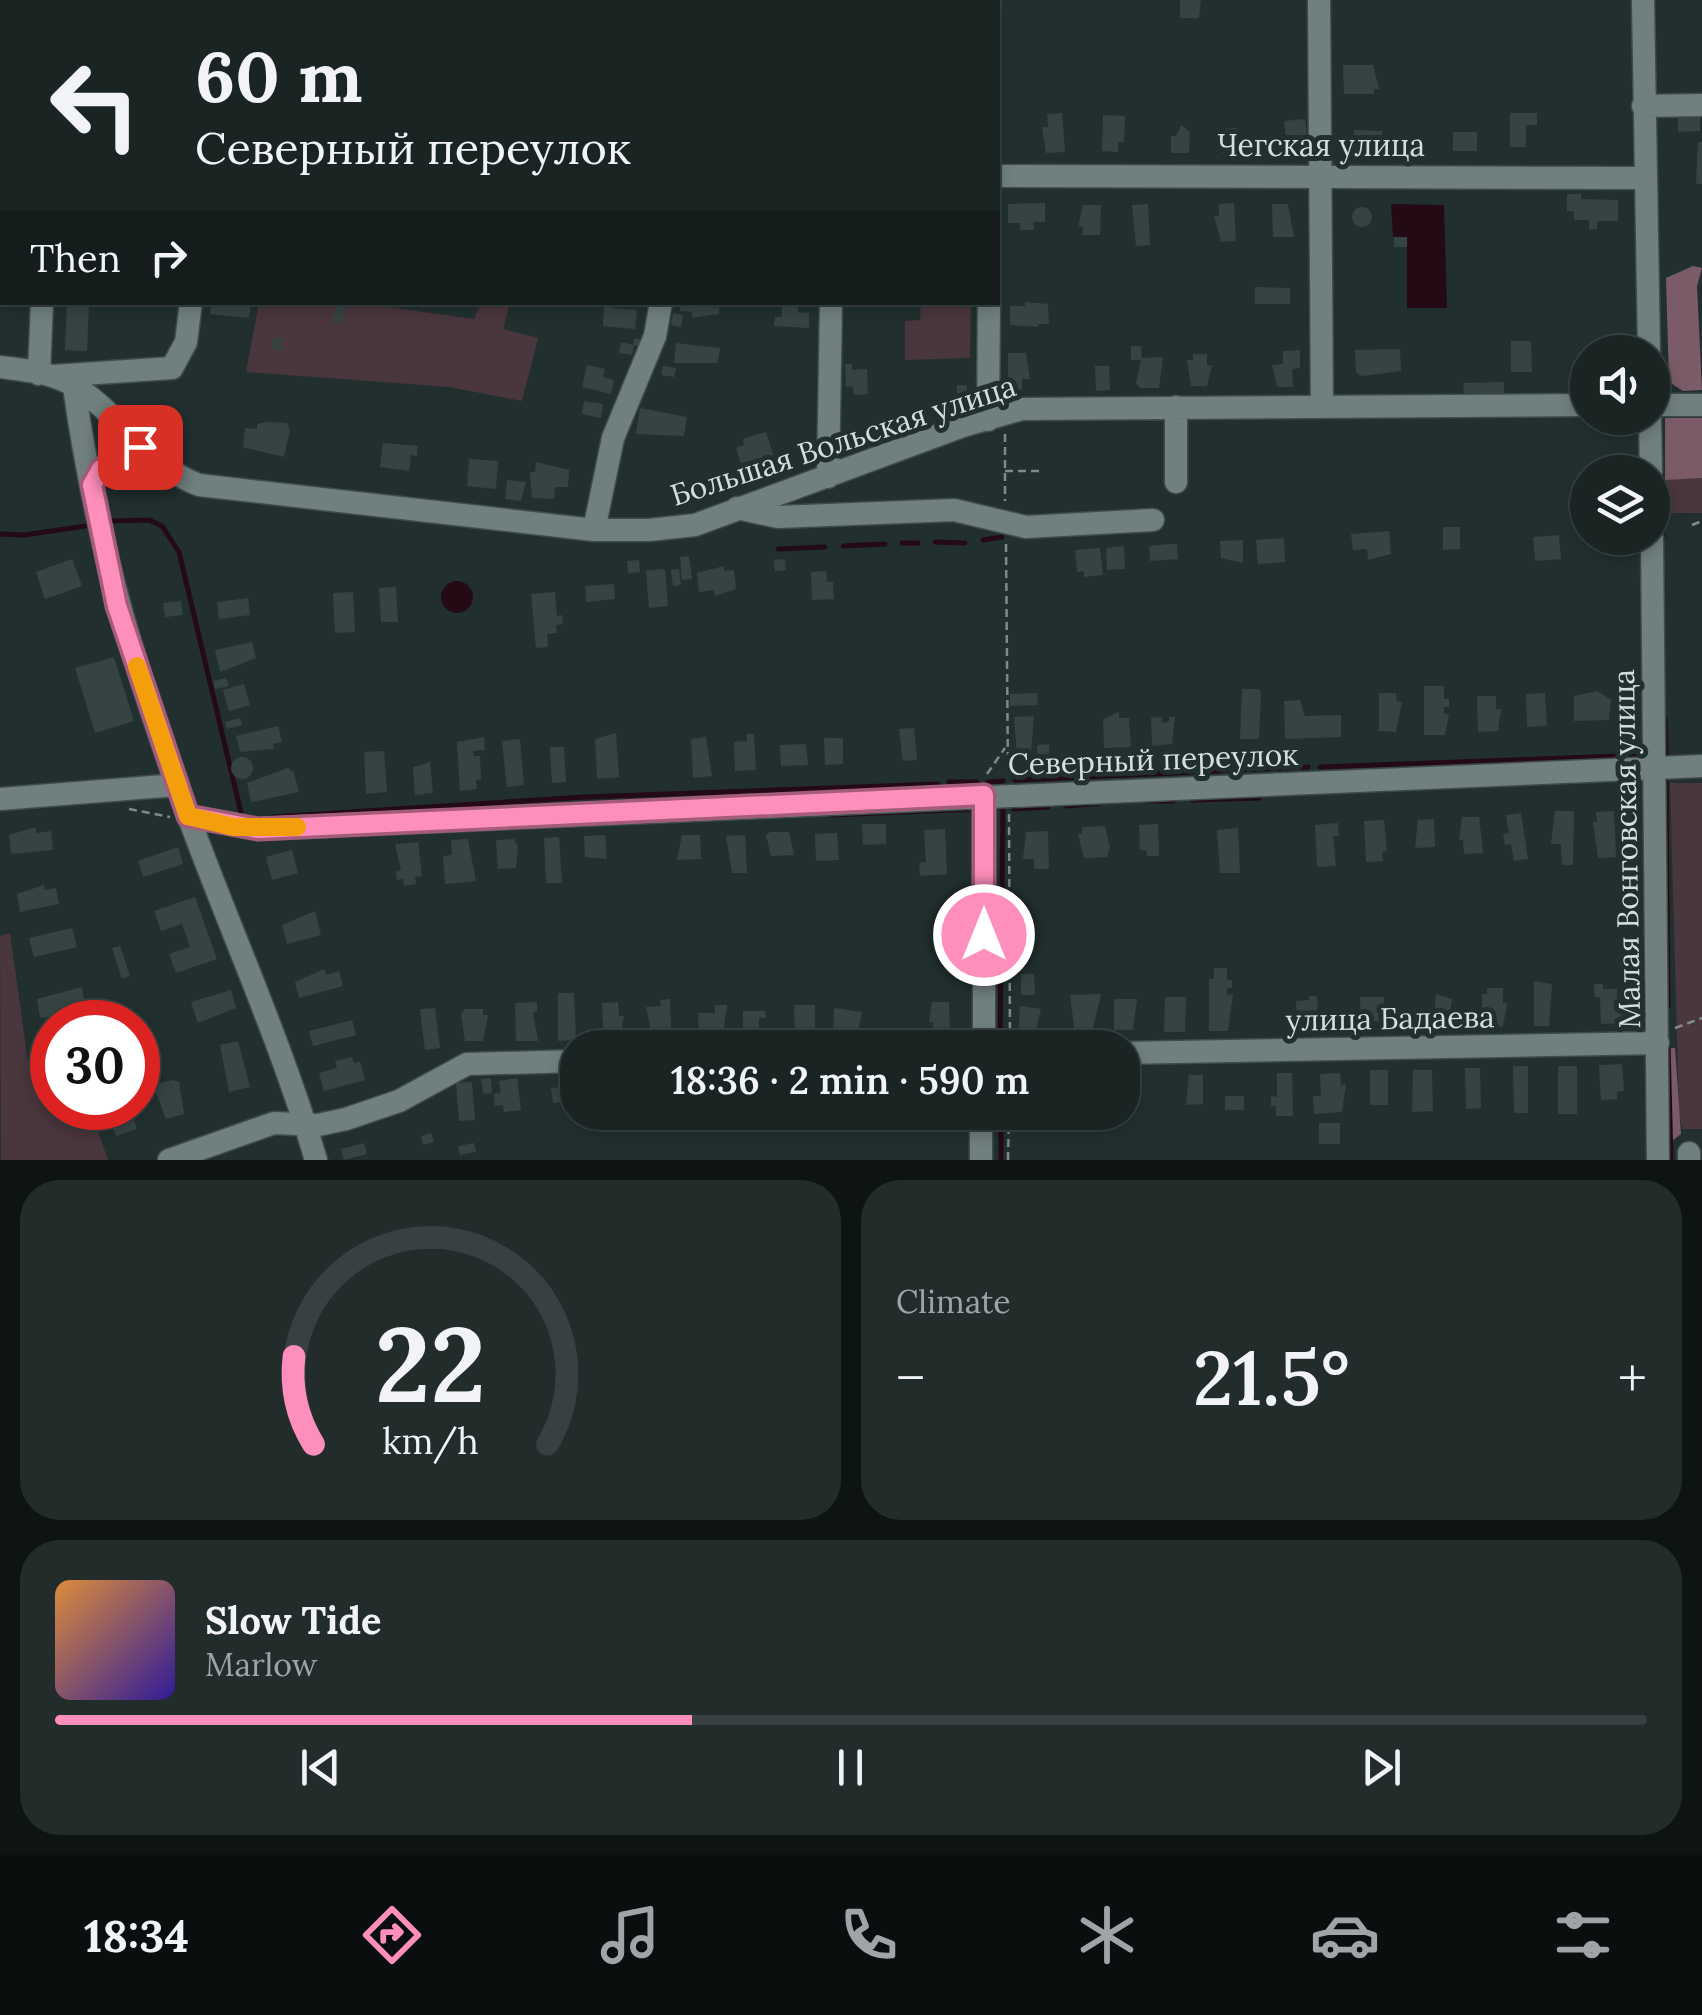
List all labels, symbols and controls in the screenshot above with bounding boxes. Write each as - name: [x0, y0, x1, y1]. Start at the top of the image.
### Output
- text: 60 m: [195, 32, 363, 121]
- icon: left: [30, 40, 160, 170]
- text: Северный переулок: [195, 119, 631, 176]
- street label: Чегская улица: [1217, 126, 1425, 165]
- icon: right: [141, 230, 196, 285]
- text: Then: [30, 234, 121, 282]
- map controls: [1570, 335, 1670, 555]
- button: sound: [1570, 335, 1670, 435]
- street label: Большая Вольская улица: [665, 366, 1021, 515]
- pin: [98, 405, 183, 490]
- icon: arrive: [113, 420, 168, 475]
- button: layers: [1570, 455, 1670, 555]
- street label: Малая Вонговская улица: [1604, 669, 1649, 1029]
- street label: Северный переулок: [1007, 735, 1299, 784]
- position arrow: [932, 883, 1036, 987]
- street label: улица Бадаева: [1285, 997, 1495, 1040]
- speed limit sign: 30: [30, 1000, 160, 1130]
- text: 18:36 · 2 min · 590 m: [671, 1056, 1029, 1104]
- text: Climate: [896, 1281, 1011, 1322]
- text: 22: [375, 1297, 486, 1430]
- text: 21.5°: [1193, 1330, 1350, 1426]
- text: −: [896, 1343, 925, 1413]
- text: +: [1618, 1343, 1647, 1413]
- text: km/h: [382, 1418, 479, 1464]
- text: Slow Tide: [205, 1596, 382, 1644]
- text: Marlow: [205, 1644, 317, 1685]
- icon: previous: [293, 1740, 348, 1795]
- icon: pause: [823, 1740, 878, 1795]
- icon: next: [1354, 1740, 1409, 1795]
- icon: directions: [357, 1900, 427, 1970]
- icon: music: [595, 1900, 665, 1970]
- icon: phone: [834, 1900, 904, 1970]
- icon: climate: [1072, 1900, 1142, 1970]
- icon: car: [1310, 1900, 1380, 1970]
- icon: filters: [1548, 1900, 1618, 1970]
- text: 18:34: [84, 1907, 189, 1964]

